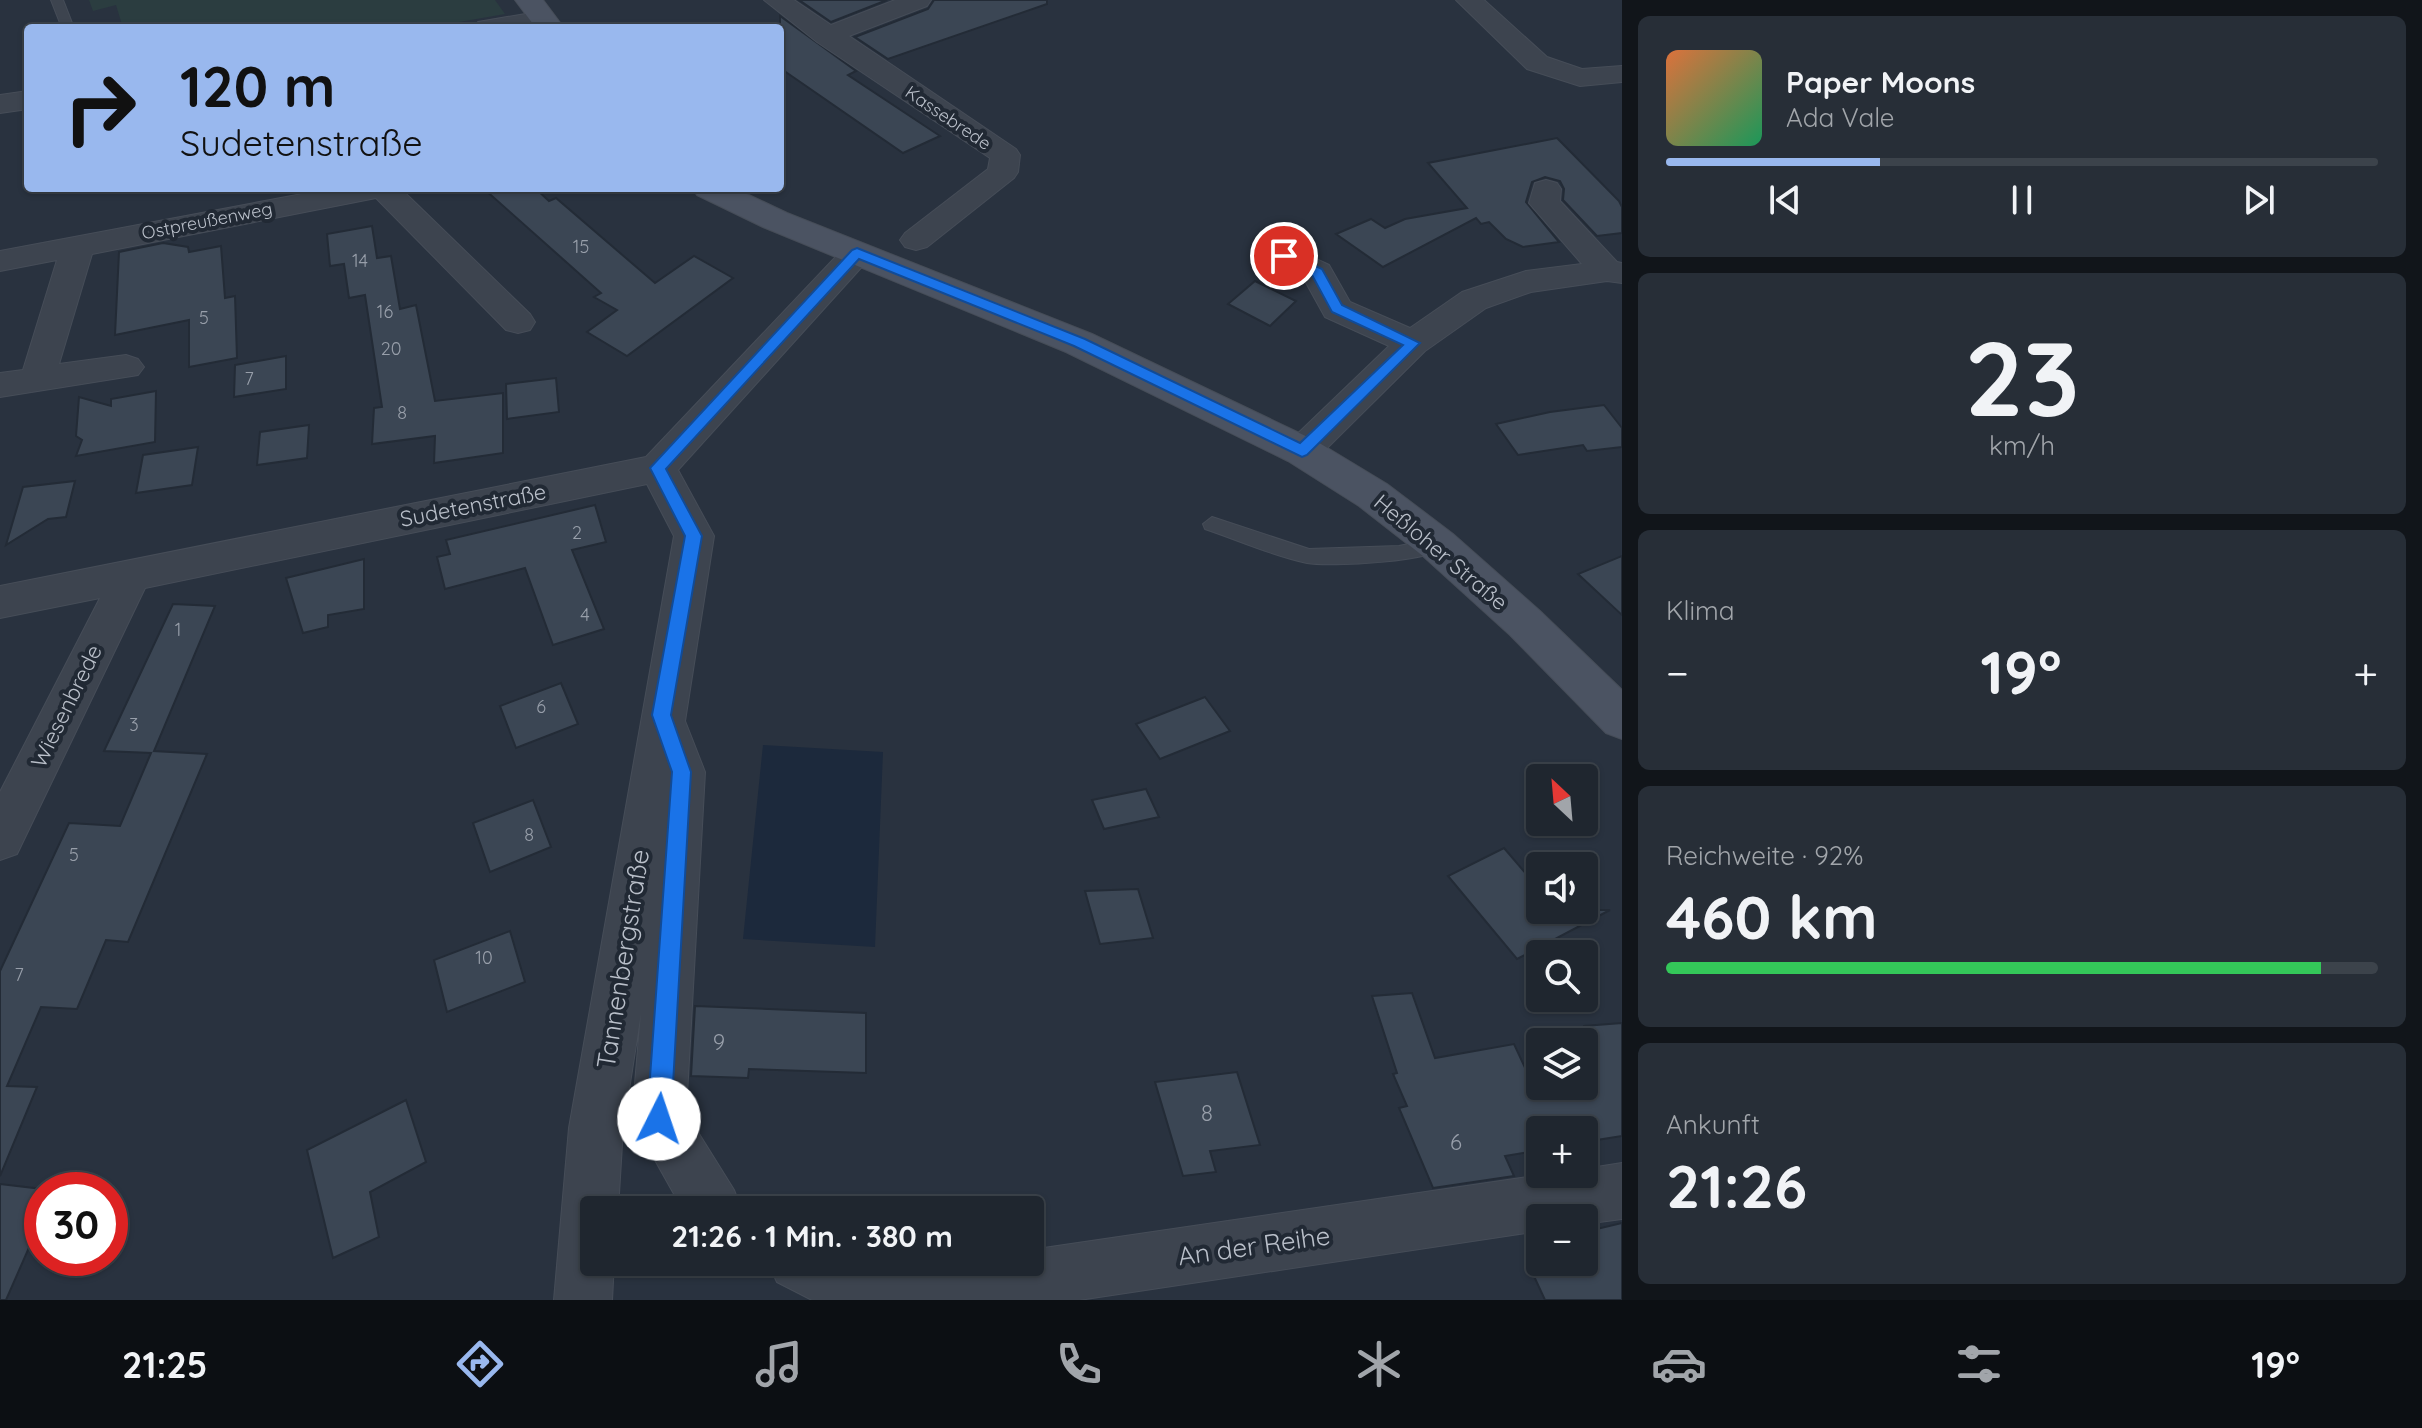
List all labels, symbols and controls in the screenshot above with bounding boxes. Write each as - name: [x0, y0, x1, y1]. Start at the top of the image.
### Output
- text: 120 m: [180, 51, 335, 121]
- icon: right: [48, 56, 152, 160]
- text: Paper Moons: [1786, 63, 1975, 101]
- street label: Kassebrede: [901, 80, 996, 155]
- text: Ada Vale: [1786, 101, 1895, 134]
- text: Sudetenstraße: [180, 120, 423, 165]
- icon: previous: [1763, 178, 1807, 222]
- icon: pause: [2000, 178, 2044, 222]
- icon: next: [2237, 178, 2281, 222]
- street label: Ostpreußenweg: [140, 197, 274, 244]
- pin: [1250, 222, 1318, 290]
- icon: arrive: [1262, 234, 1306, 278]
- house number: 15: [573, 235, 589, 258]
- house number: 14: [352, 249, 368, 272]
- house number: 16: [377, 300, 393, 323]
- house number: 5: [199, 306, 209, 329]
- text: 23: [1964, 312, 2080, 442]
- house number: 20: [381, 337, 401, 360]
- house number: 7: [244, 367, 254, 390]
- house number: 8: [397, 401, 407, 424]
- text: km/h: [1989, 429, 2055, 462]
- street label: Sudetenstraße: [398, 477, 548, 533]
- street label: Heßloher Straße: [1368, 488, 1514, 616]
- house number: 2: [572, 521, 582, 544]
- text: Klima: [1666, 594, 1735, 627]
- house number: 4: [580, 603, 590, 626]
- house number: 1: [175, 618, 181, 641]
- text: 19°: [1981, 634, 2062, 709]
- street label: Wiesenbrede: [24, 640, 108, 772]
- text: −: [1666, 645, 1689, 700]
- text: +: [2353, 645, 2378, 700]
- house number: 6: [536, 695, 546, 718]
- house number: 3: [129, 713, 139, 736]
- north arrow: [1526, 764, 1598, 836]
- map controls: [1526, 764, 1598, 1276]
- house number: 8: [524, 823, 534, 846]
- text: Reichweite · 92%: [1666, 839, 1863, 872]
- house number: 5: [69, 843, 79, 866]
- street label: Tannenbergstraße: [589, 847, 656, 1071]
- button: sound: [1526, 852, 1598, 924]
- text: 460 km: [1666, 879, 1878, 954]
- button: search: [1526, 940, 1598, 1012]
- house number: 10: [475, 946, 493, 969]
- house number: 7: [14, 963, 24, 986]
- house number: 9: [713, 1028, 725, 1056]
- button: layers: [1526, 1028, 1598, 1100]
- position arrow: [617, 1077, 701, 1161]
- house number: 8: [1201, 1099, 1213, 1127]
- text: Ankunft: [1666, 1108, 1760, 1141]
- button: +: [1526, 1116, 1598, 1188]
- house number: 6: [1450, 1128, 1462, 1156]
- text: 21:26: [1666, 1148, 1807, 1223]
- speed limit sign: 30: [24, 1172, 128, 1276]
- button: −: [1526, 1204, 1598, 1276]
- text: 21:26 · 1 Min. · 380 m: [671, 1217, 953, 1255]
- street label: An der Reihe: [1176, 1218, 1332, 1273]
- icon: directions: [452, 1336, 508, 1392]
- icon: music: [751, 1336, 807, 1392]
- icon: phone: [1051, 1336, 1107, 1392]
- icon: climate: [1351, 1336, 1407, 1392]
- icon: car: [1651, 1336, 1707, 1392]
- icon: filters: [1951, 1336, 2007, 1392]
- text: 21:25: [122, 1342, 208, 1387]
- text: 19°: [2251, 1342, 2300, 1387]

